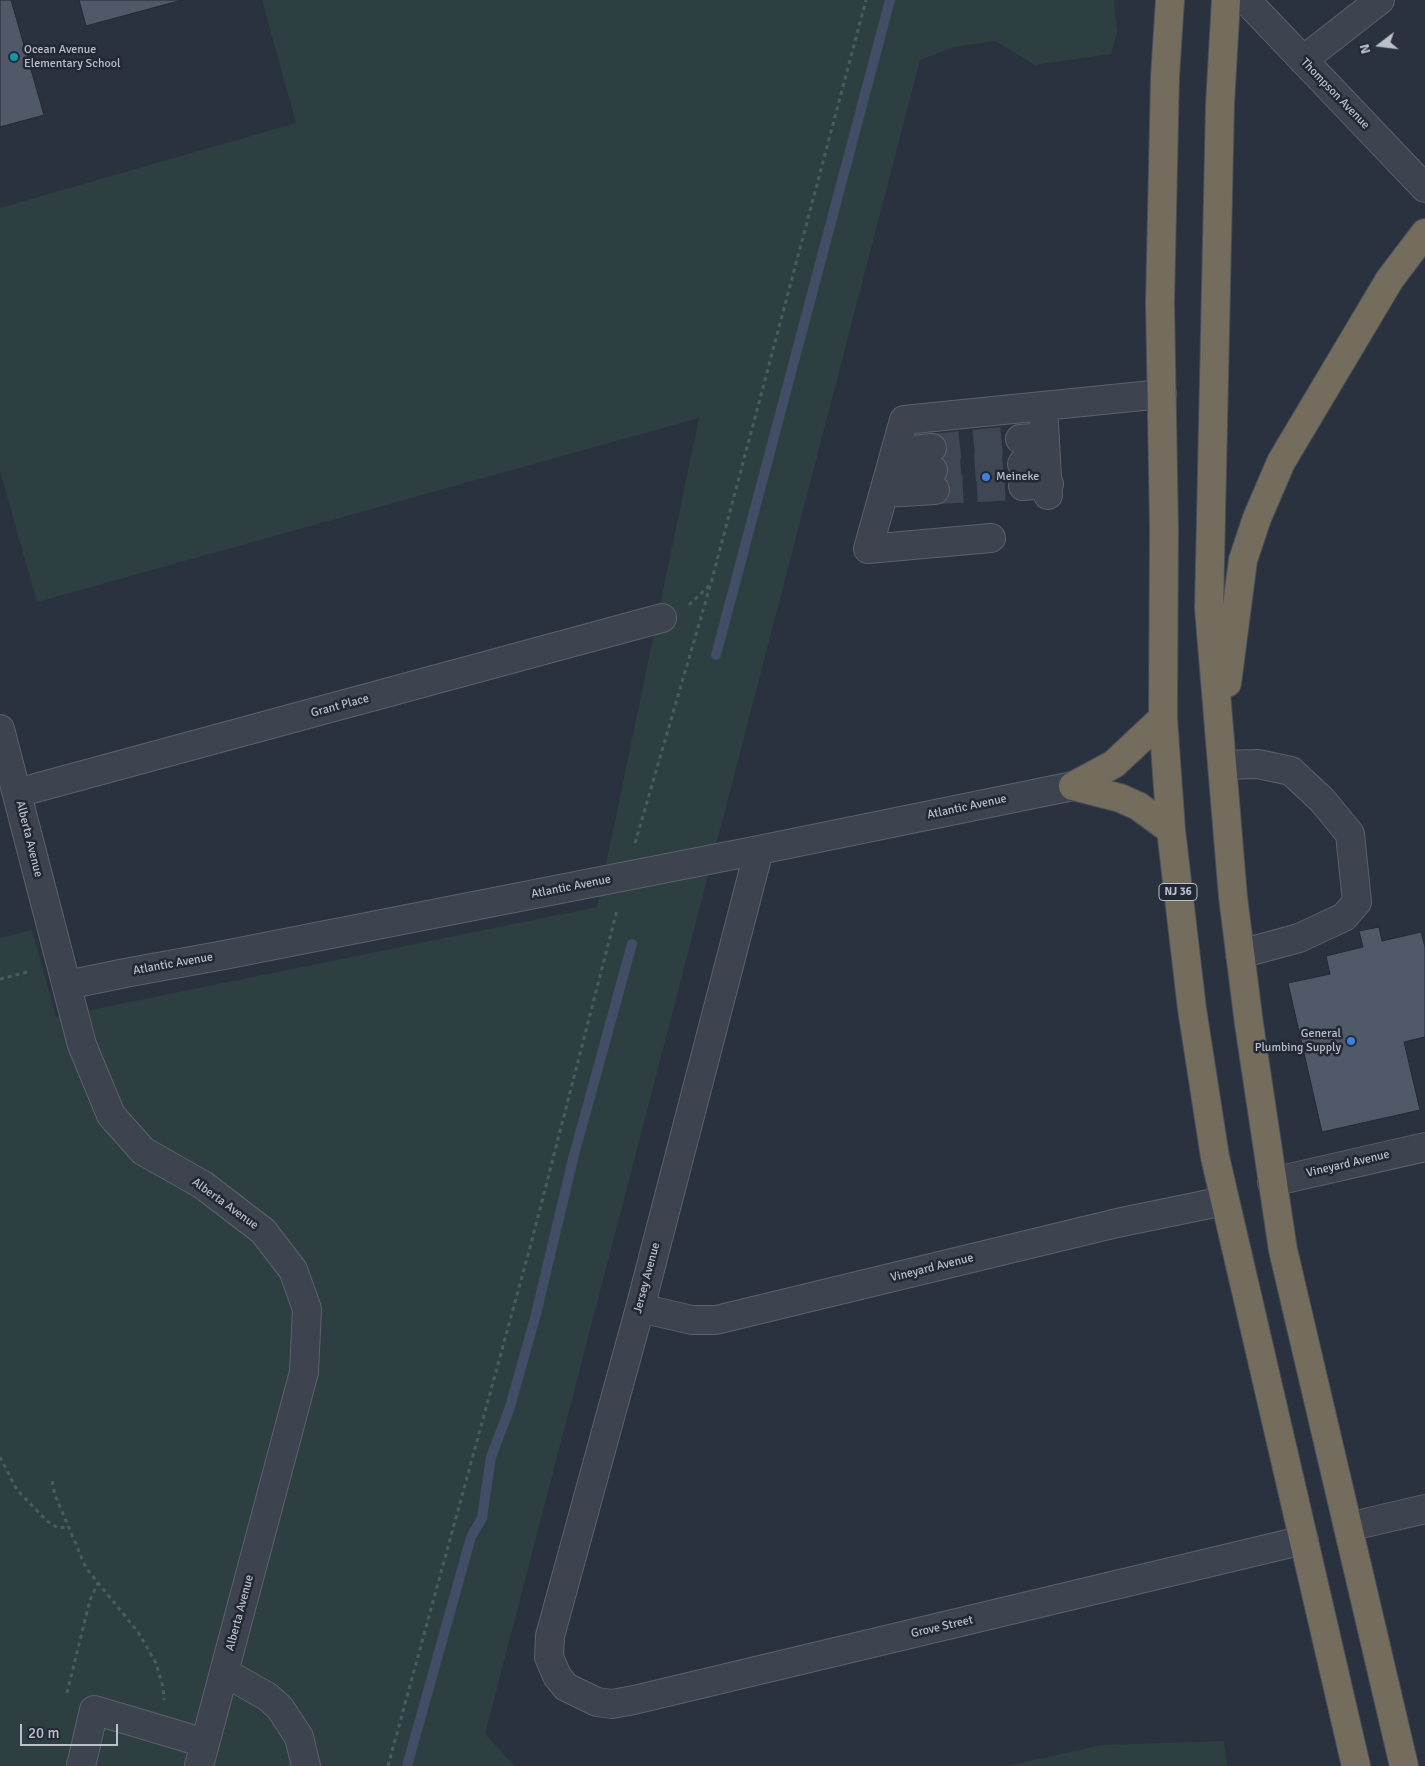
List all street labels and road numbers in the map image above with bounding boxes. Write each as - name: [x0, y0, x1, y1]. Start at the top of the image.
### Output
- street label: Thompson Avenue: [1298, 56, 1372, 132]
- street label: Grant Place: [309, 691, 371, 721]
- street label: Atlantic Avenue: [926, 792, 1008, 822]
- street label: Alberta Avenue: [13, 799, 45, 879]
- street label: Atlantic Avenue: [530, 872, 612, 902]
- road number: NJ 36: [1159, 884, 1197, 900]
- street label: Atlantic Avenue: [132, 950, 214, 978]
- street label: Vineyard Avenue: [1305, 1147, 1391, 1181]
- street label: Alberta Avenue: [189, 1175, 261, 1233]
- street label: Jersey Avenue: [631, 1241, 663, 1315]
- street label: Vineyard Avenue: [889, 1251, 975, 1285]
- street label: Alberta Avenue: [223, 1573, 257, 1653]
- street label: Grove Street: [910, 1613, 974, 1641]

